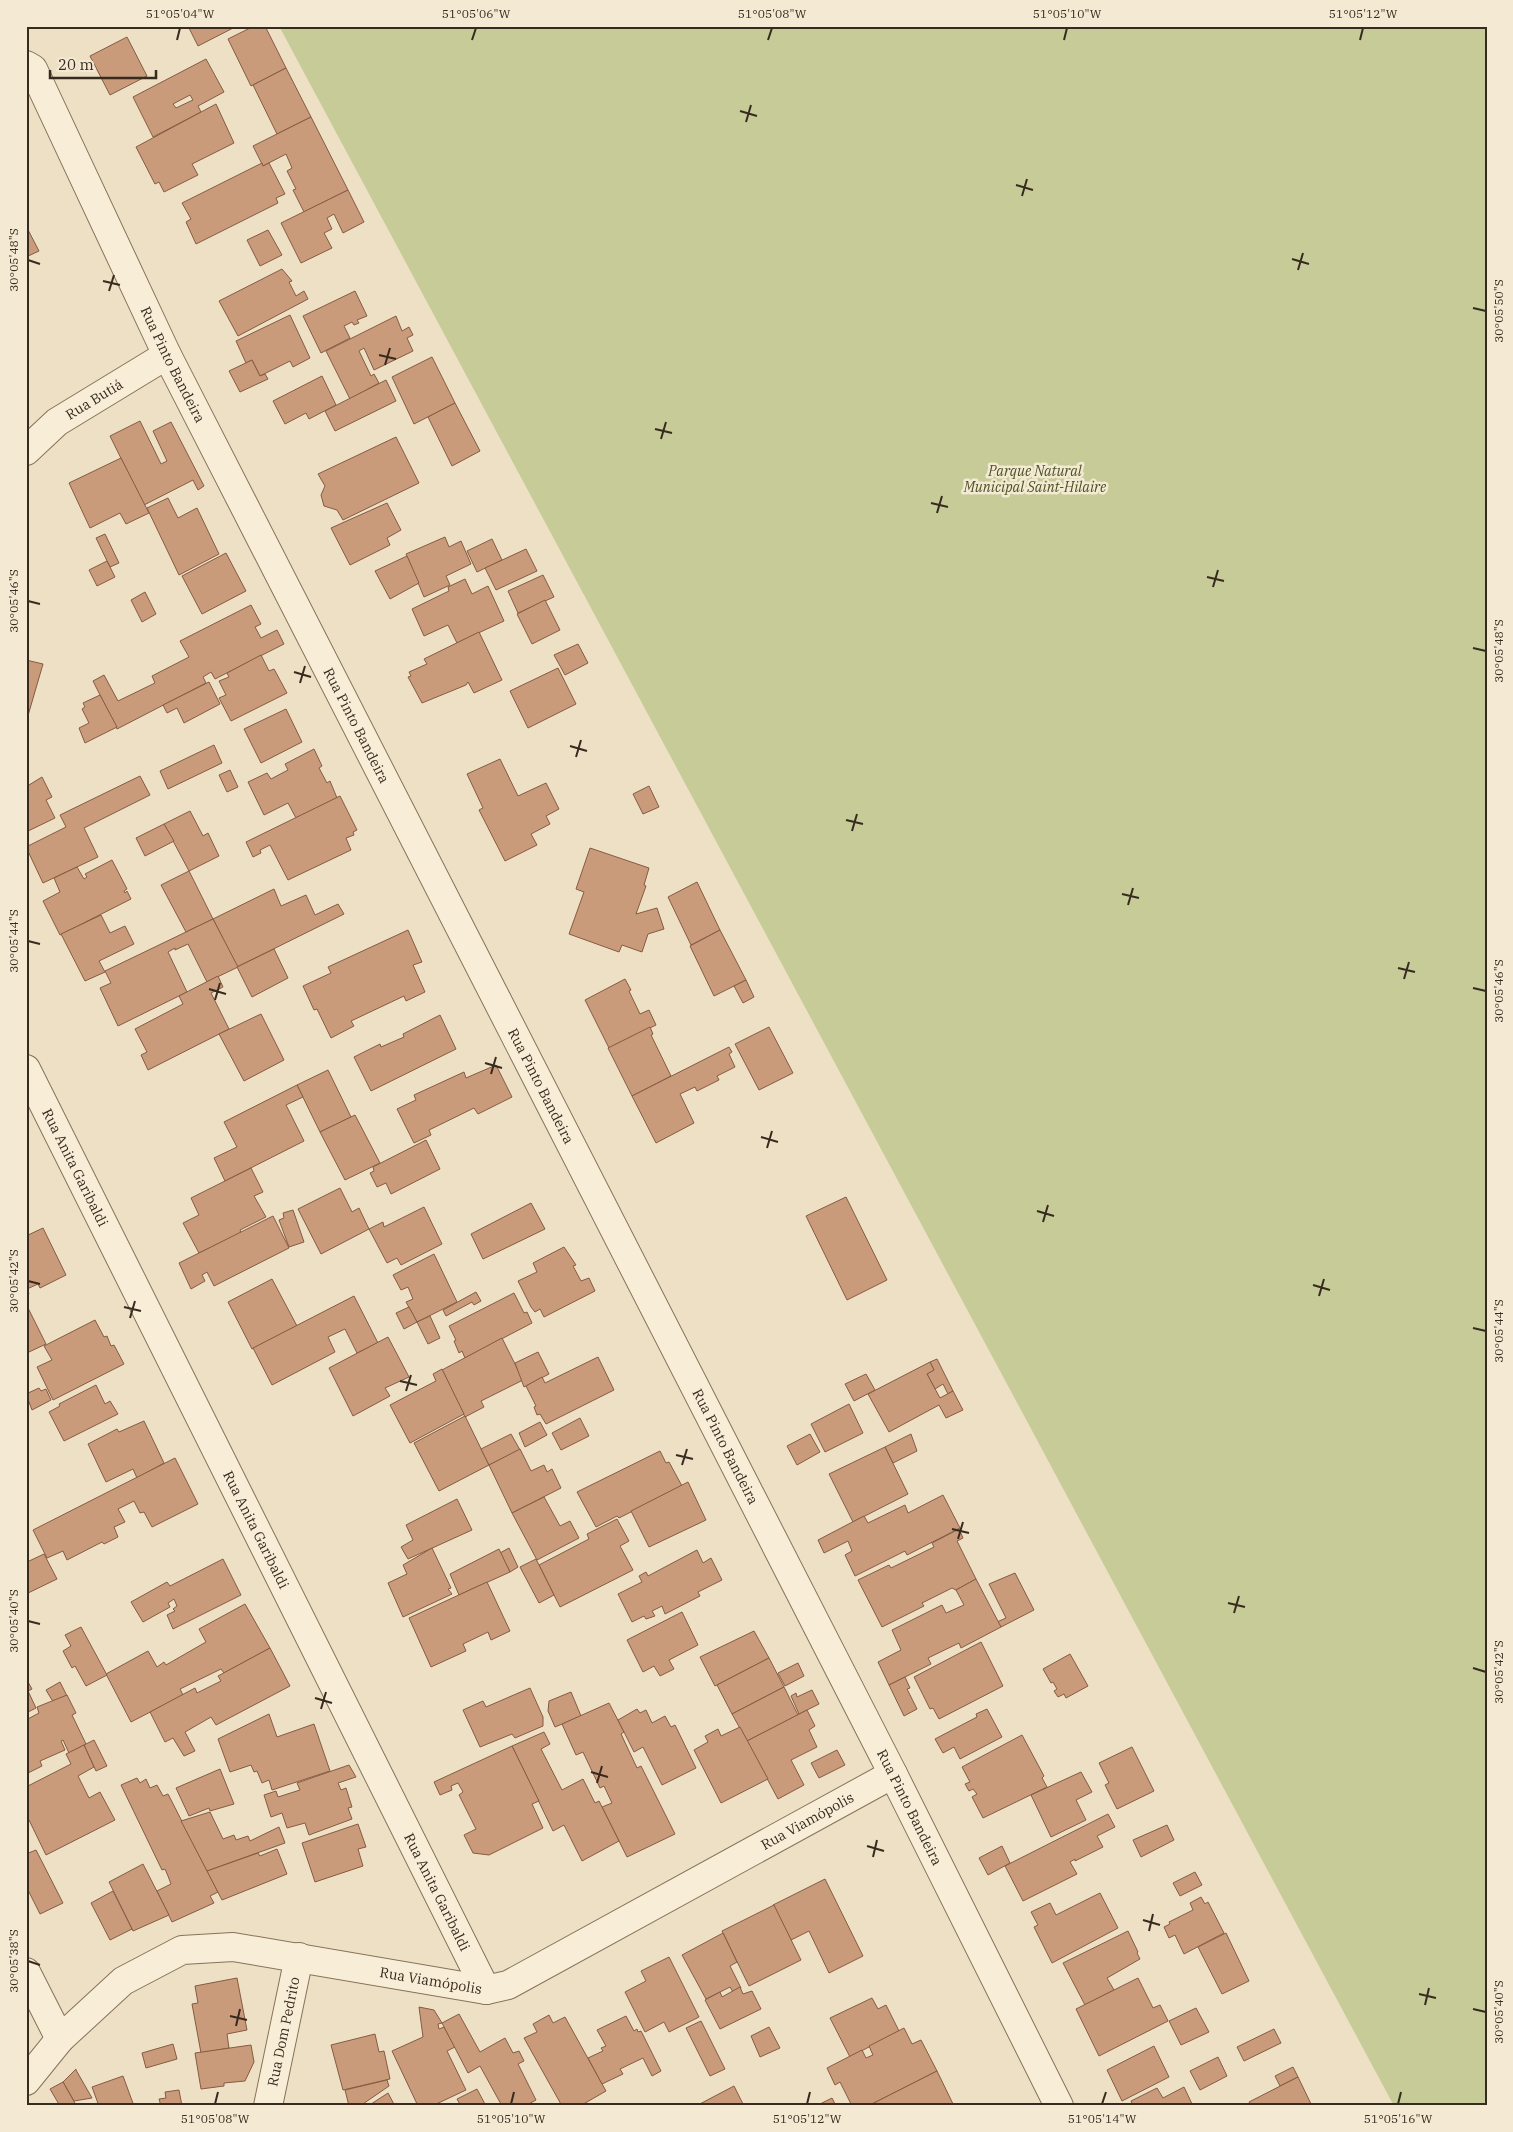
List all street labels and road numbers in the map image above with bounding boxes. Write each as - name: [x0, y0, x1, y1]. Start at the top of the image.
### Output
- street label: Rua Pinto Bandeira: [137, 304, 209, 426]
- street label: Rua Butiá: [62, 375, 126, 424]
- street label: Rua Pinto Bandeira: [319, 665, 394, 787]
- street label: Rua Pinto Bandeira: [504, 1025, 578, 1147]
- street label: Rua Anita Garibaldi: [38, 1105, 112, 1229]
- street label: Rua Pinto Bandeira: [688, 1386, 763, 1508]
- street label: Rua Anita Garibaldi: [219, 1468, 293, 1592]
- street label: Rua Pinto Bandeira: [873, 1746, 946, 1869]
- street label: Rua Viamópolis: [758, 1788, 857, 1854]
- street label: Rua Anita Garibaldi: [400, 1830, 474, 1954]
- street label: Rua Viamópolis: [378, 1963, 483, 1998]
- street label: Rua Dom Pedrito: [263, 1975, 304, 2088]

